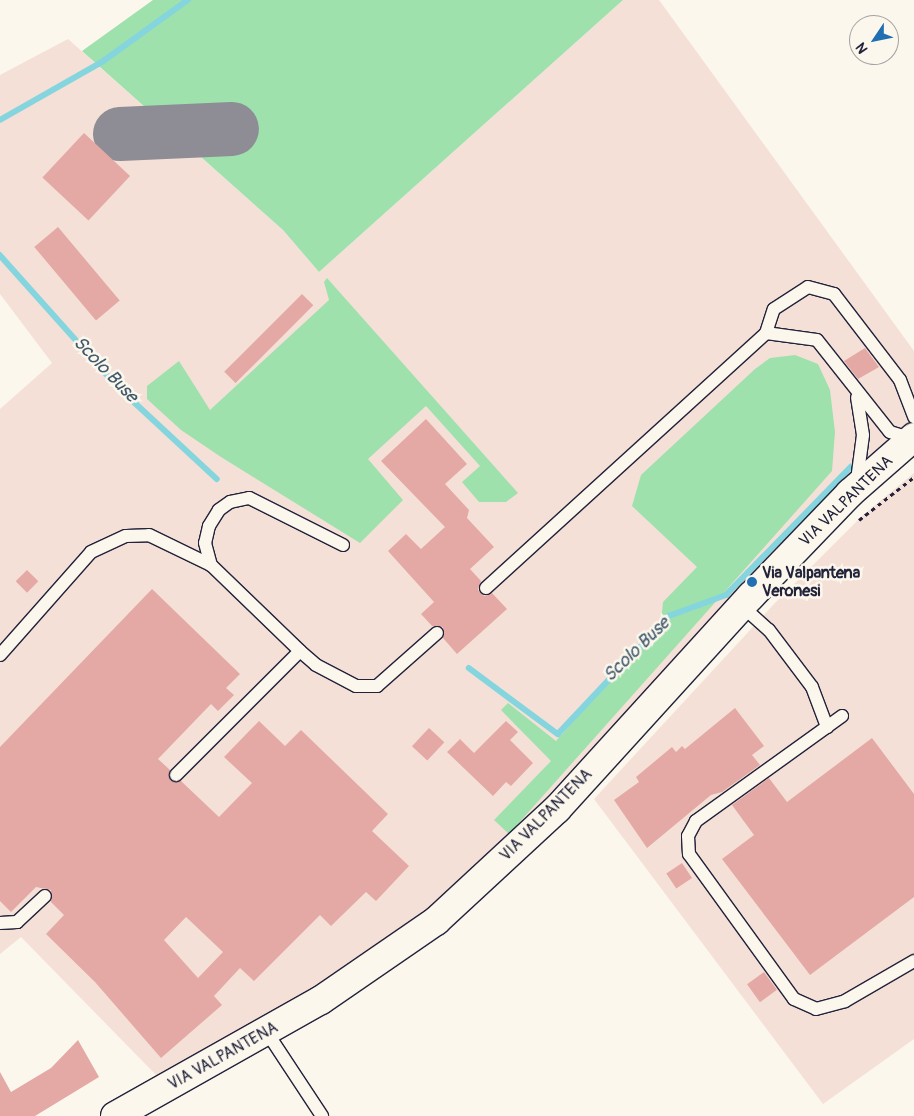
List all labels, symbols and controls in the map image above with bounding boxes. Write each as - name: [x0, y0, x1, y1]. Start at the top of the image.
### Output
- north arrow: [849, 15, 899, 65]
- text: N: [852, 39, 872, 57]
- water label: Scolo Buse: [68, 333, 142, 407]
- street label: VIA VALPANTENA: [795, 451, 897, 551]
- place label: Via Valpantena Veronesi: [762, 563, 860, 601]
- marker: Via Valpantena Veronesi: [746, 576, 758, 588]
- water label: Scolo Buse: [600, 613, 674, 687]
- street label: VIA VALPANTENA: [496, 765, 596, 865]
- street label: VIA VALPANTENA: [165, 1018, 281, 1094]

